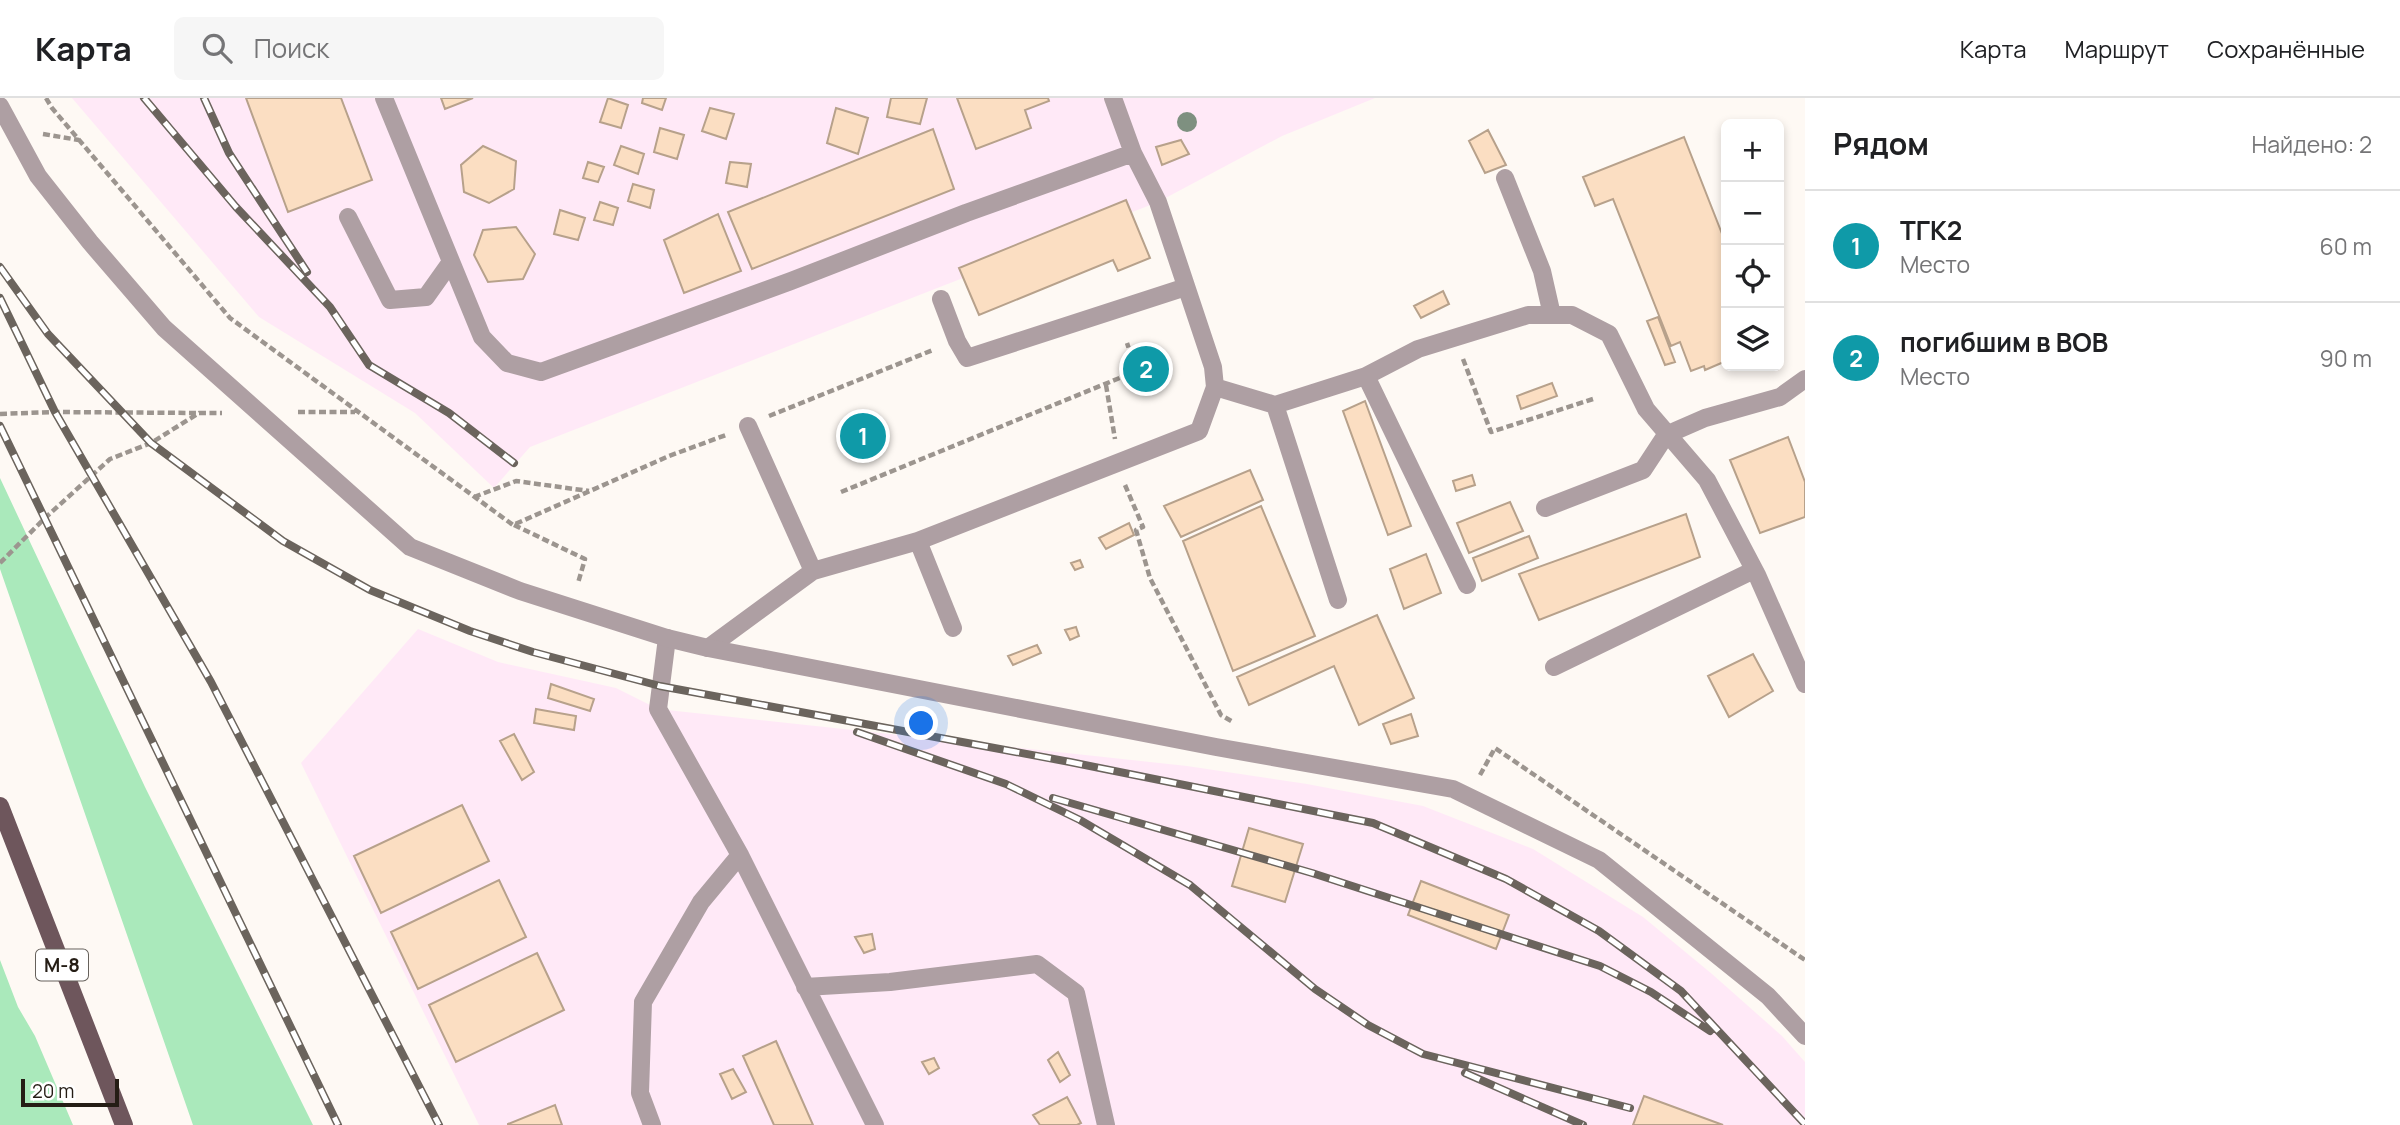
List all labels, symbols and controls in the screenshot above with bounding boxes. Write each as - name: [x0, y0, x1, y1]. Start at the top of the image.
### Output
- search box: [174, 17, 664, 80]
- text: Карта: [35, 26, 132, 71]
- icon: search: [198, 29, 236, 67]
- text: Поиск: [254, 30, 329, 66]
- text: Карта: [1960, 32, 2027, 65]
- text: Маршрут: [2065, 32, 2169, 65]
- text: Сохранённые: [2207, 32, 2365, 65]
- map controls: [1721, 119, 1784, 371]
- button: +: [1721, 119, 1784, 182]
- text: Рядом: [1833, 123, 1929, 164]
- text: Найдено: 2: [2251, 128, 2372, 160]
- button: −: [1721, 182, 1784, 245]
- text: ТГК2: [1900, 212, 1962, 248]
- text: 1: [1851, 230, 1861, 262]
- text: 60 m: [2320, 230, 2372, 262]
- button: locate: [1721, 245, 1784, 308]
- text: Место: [1900, 248, 1970, 280]
- button: layers: [1721, 308, 1784, 371]
- text: погибшим в ВОВ: [1900, 324, 2108, 360]
- text: 2: [1849, 342, 1863, 374]
- text: 90 m: [2320, 342, 2372, 374]
- pin: 2: [1123, 343, 1169, 395]
- text: Место: [1900, 360, 1970, 392]
- pin: 1: [840, 410, 886, 462]
- your location: [904, 706, 938, 740]
- road number: М-8: [36, 950, 88, 980]
- scale bar: [21, 1076, 119, 1108]
- text: 20 m: [32, 1078, 74, 1104]

